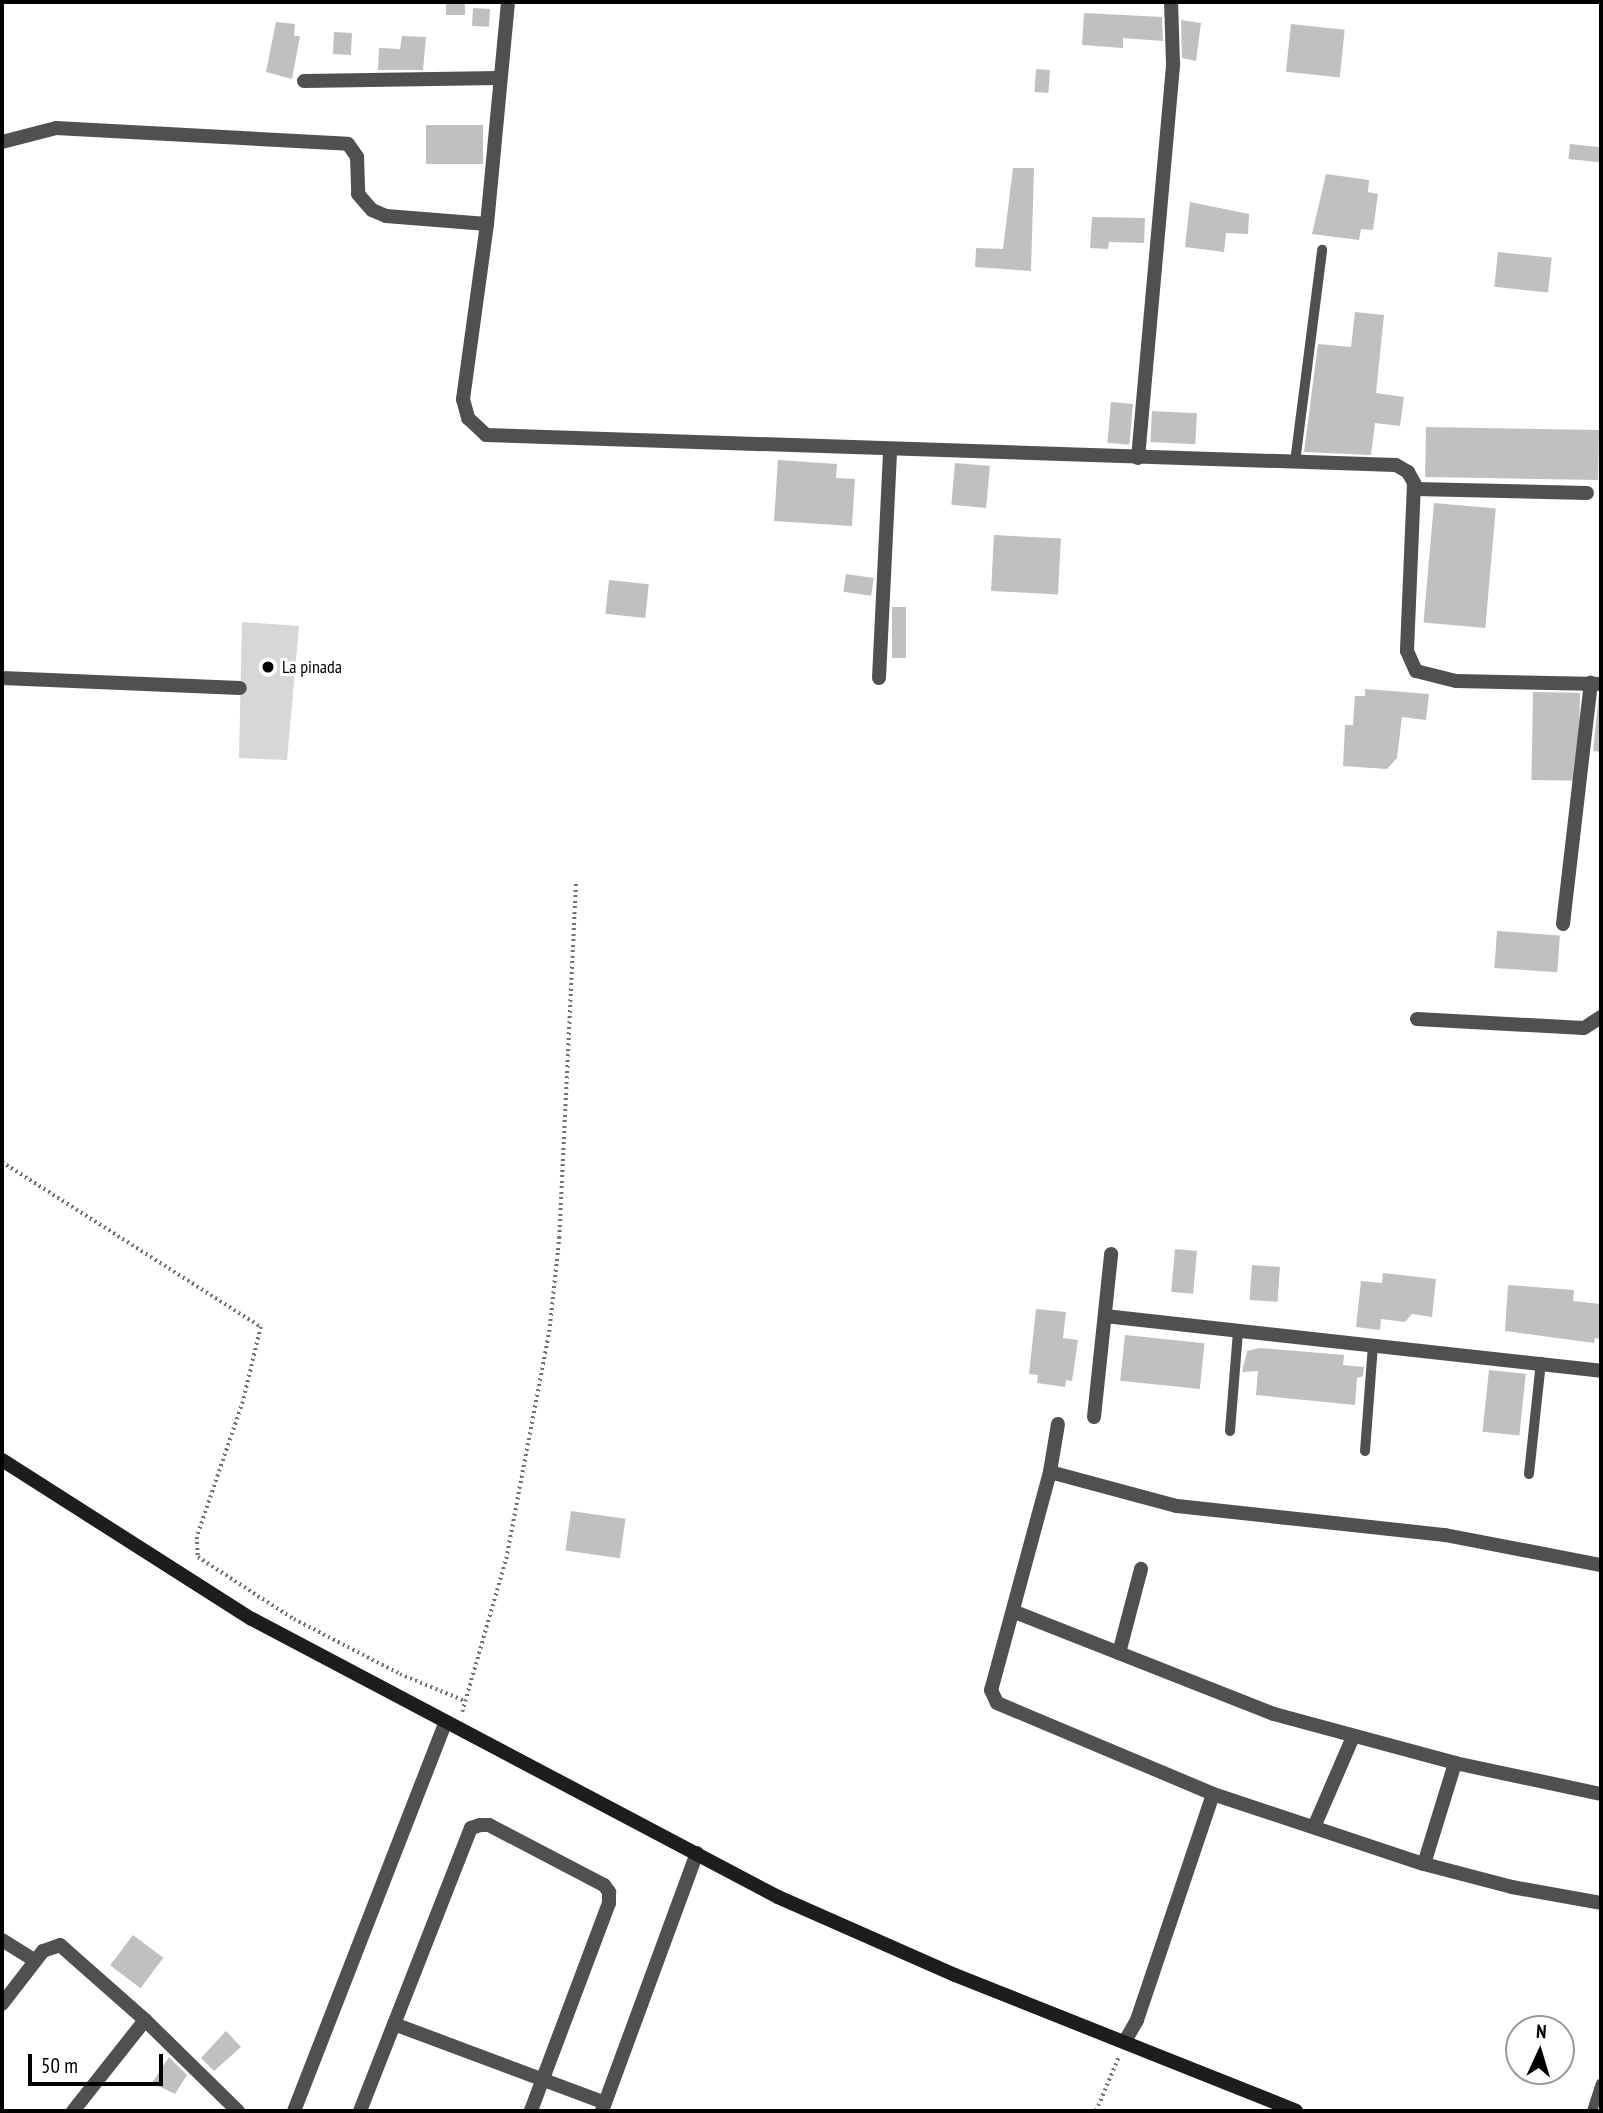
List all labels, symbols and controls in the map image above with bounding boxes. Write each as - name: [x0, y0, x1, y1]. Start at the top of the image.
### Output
- place label: La pinada: [282, 656, 342, 678]
- marker: La pinada: [260, 659, 276, 675]
- north arrow: [1505, 2015, 1575, 2085]
- text: N: [1535, 2019, 1547, 2043]
- scale bar: [32, 2039, 166, 2084]
- text: 50 m: [41, 2052, 78, 2079]

